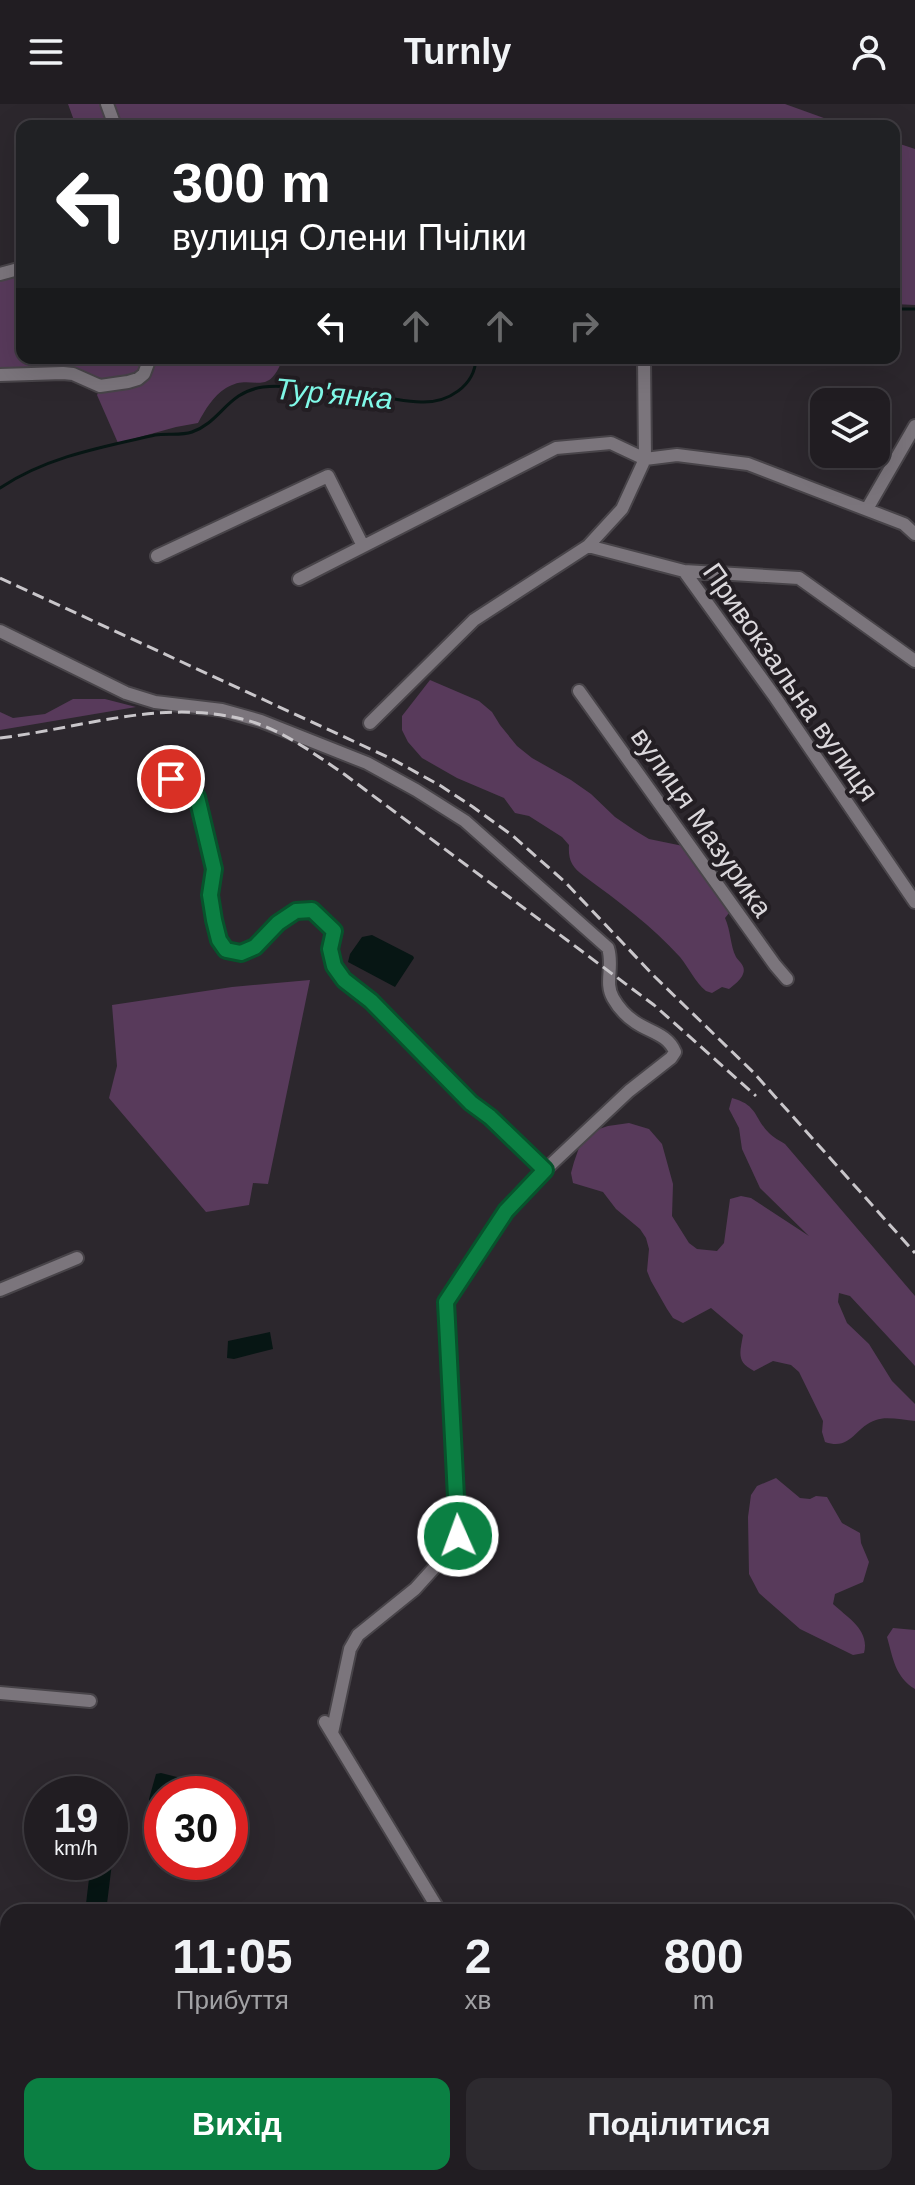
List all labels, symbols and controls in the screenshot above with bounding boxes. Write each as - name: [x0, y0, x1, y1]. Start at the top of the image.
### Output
- icon: menu: [24, 30, 68, 74]
- icon: person: [847, 30, 891, 74]
- text: Turnly: [404, 31, 511, 72]
- text: 300 m: [172, 151, 331, 214]
- icon: left: [40, 152, 144, 256]
- text: вулиця Олени Пчілки: [172, 217, 527, 258]
- icon: left: [310, 304, 354, 348]
- icon: ahead: [394, 304, 438, 348]
- icon: ahead: [478, 304, 522, 348]
- icon: right: [562, 304, 606, 348]
- water label: Тур'янка: [274, 372, 394, 415]
- map controls: [810, 388, 890, 468]
- button: layers: [810, 388, 890, 468]
- street label: Привокзальна вулиця: [697, 557, 884, 807]
- street label: вулиця Мазурика: [625, 722, 779, 923]
- pin: [137, 745, 205, 813]
- icon: arrive: [149, 757, 193, 801]
- position arrow: [416, 1494, 500, 1578]
- speed limit sign: 30: [144, 1776, 248, 1880]
- text: 19: [54, 1796, 98, 1840]
- text: km/h: [54, 1837, 98, 1859]
- text: 11:05: [172, 1930, 292, 1983]
- text: 2: [465, 1930, 491, 1983]
- text: 800: [664, 1930, 744, 1983]
- text: Прибуття: [176, 1985, 289, 2015]
- text: хв: [465, 1985, 491, 2015]
- text: m: [693, 1985, 715, 2015]
- button: Вихід: [24, 2078, 450, 2170]
- button: Поділитися: [466, 2078, 892, 2170]

